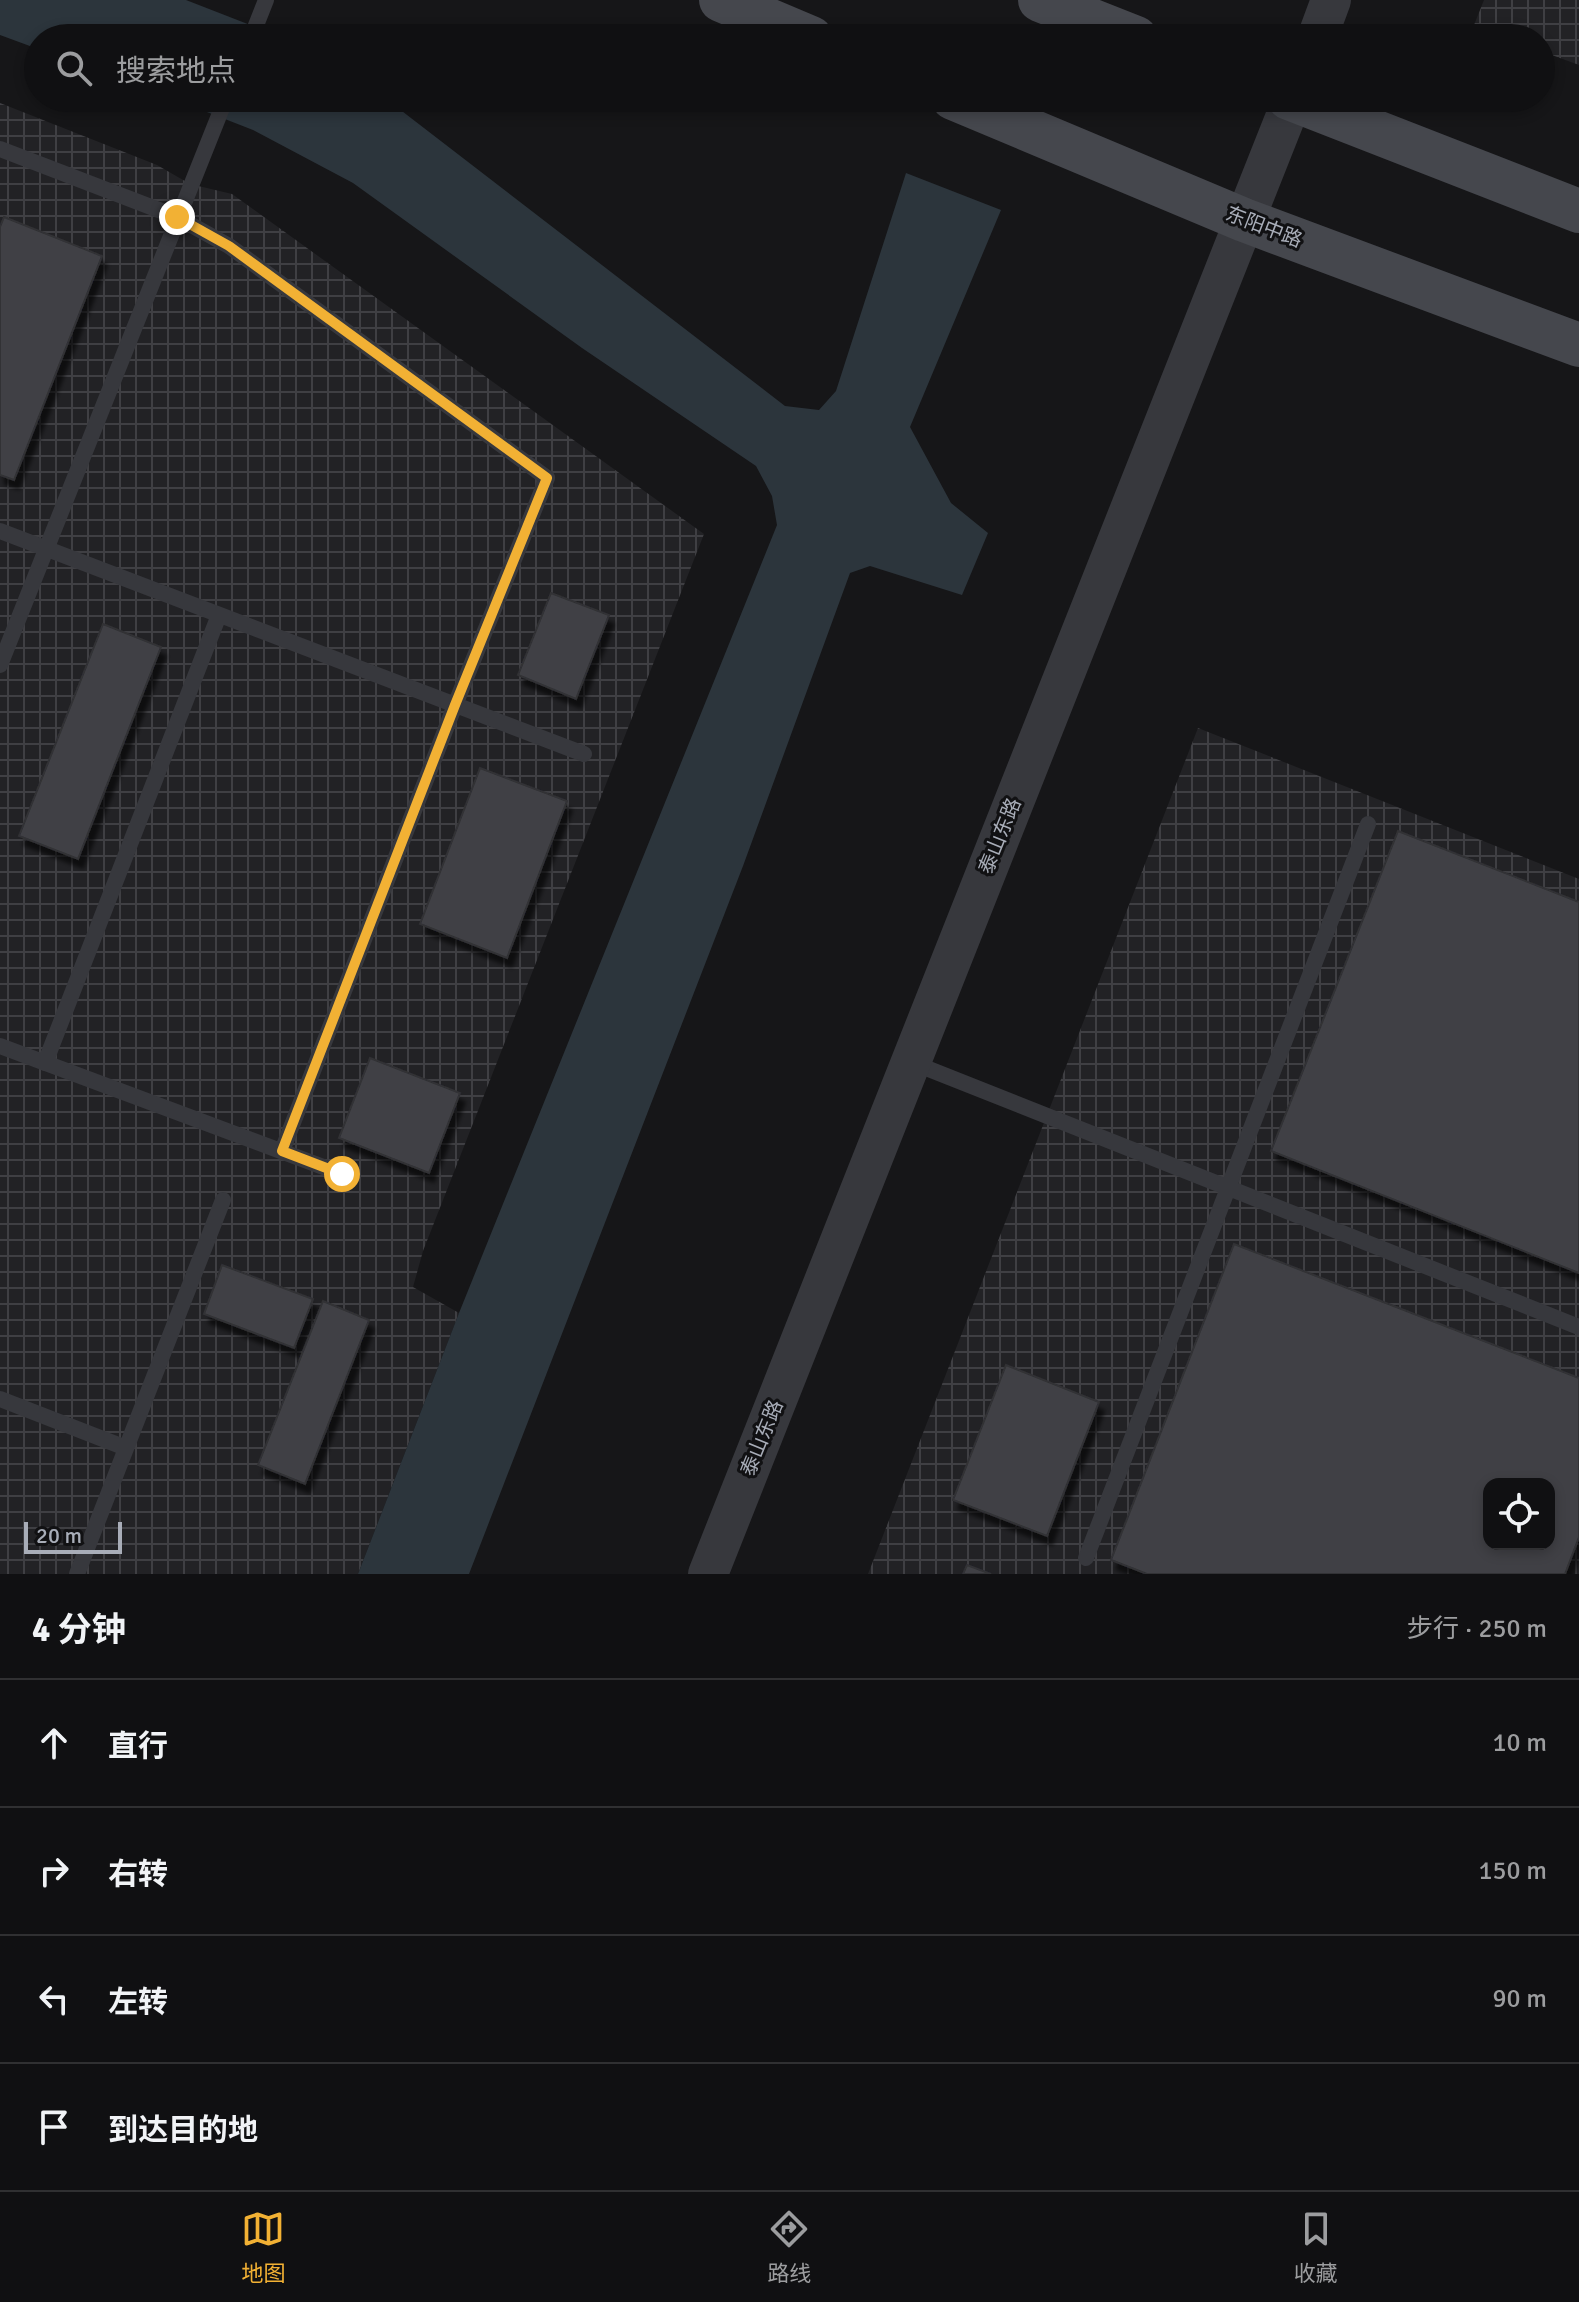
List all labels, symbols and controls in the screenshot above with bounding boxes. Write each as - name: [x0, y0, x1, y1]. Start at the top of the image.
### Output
- search box: [24, 24, 1555, 112]
- icon: search: [52, 46, 96, 90]
- text: 搜索地点: [116, 53, 236, 90]
- route end: [159, 199, 195, 235]
- street label: 东阳中路: [1222, 201, 1306, 253]
- street label: 泰山东路: [973, 794, 1027, 878]
- route start: [324, 1156, 360, 1192]
- street label: 泰山东路: [735, 1396, 789, 1480]
- map controls: [1483, 1478, 1555, 1550]
- button: locate: [1483, 1478, 1555, 1550]
- scale bar: [24, 1518, 122, 1554]
- text: 20 m: [36, 1522, 82, 1549]
- text: 4 分钟: [32, 1609, 126, 1651]
- text: 步行 · 250 m: [1407, 1613, 1547, 1645]
- icon: ahead: [32, 1721, 76, 1765]
- text: 10 m: [1492, 1727, 1547, 1759]
- text: 直行: [108, 1728, 168, 1765]
- icon: right: [32, 1849, 76, 1893]
- text: 150 m: [1478, 1855, 1547, 1887]
- text: 右转: [108, 1856, 168, 1893]
- icon: left: [32, 1977, 76, 2021]
- text: 90 m: [1492, 1983, 1547, 2015]
- text: 左转: [108, 1984, 168, 2021]
- icon: arrive: [32, 2105, 76, 2149]
- text: 到达目的地: [108, 2112, 258, 2149]
- tab: 地图: [241, 2207, 285, 2287]
- tab: 路线: [767, 2207, 812, 2287]
- tab: 收藏: [1294, 2207, 1338, 2287]

